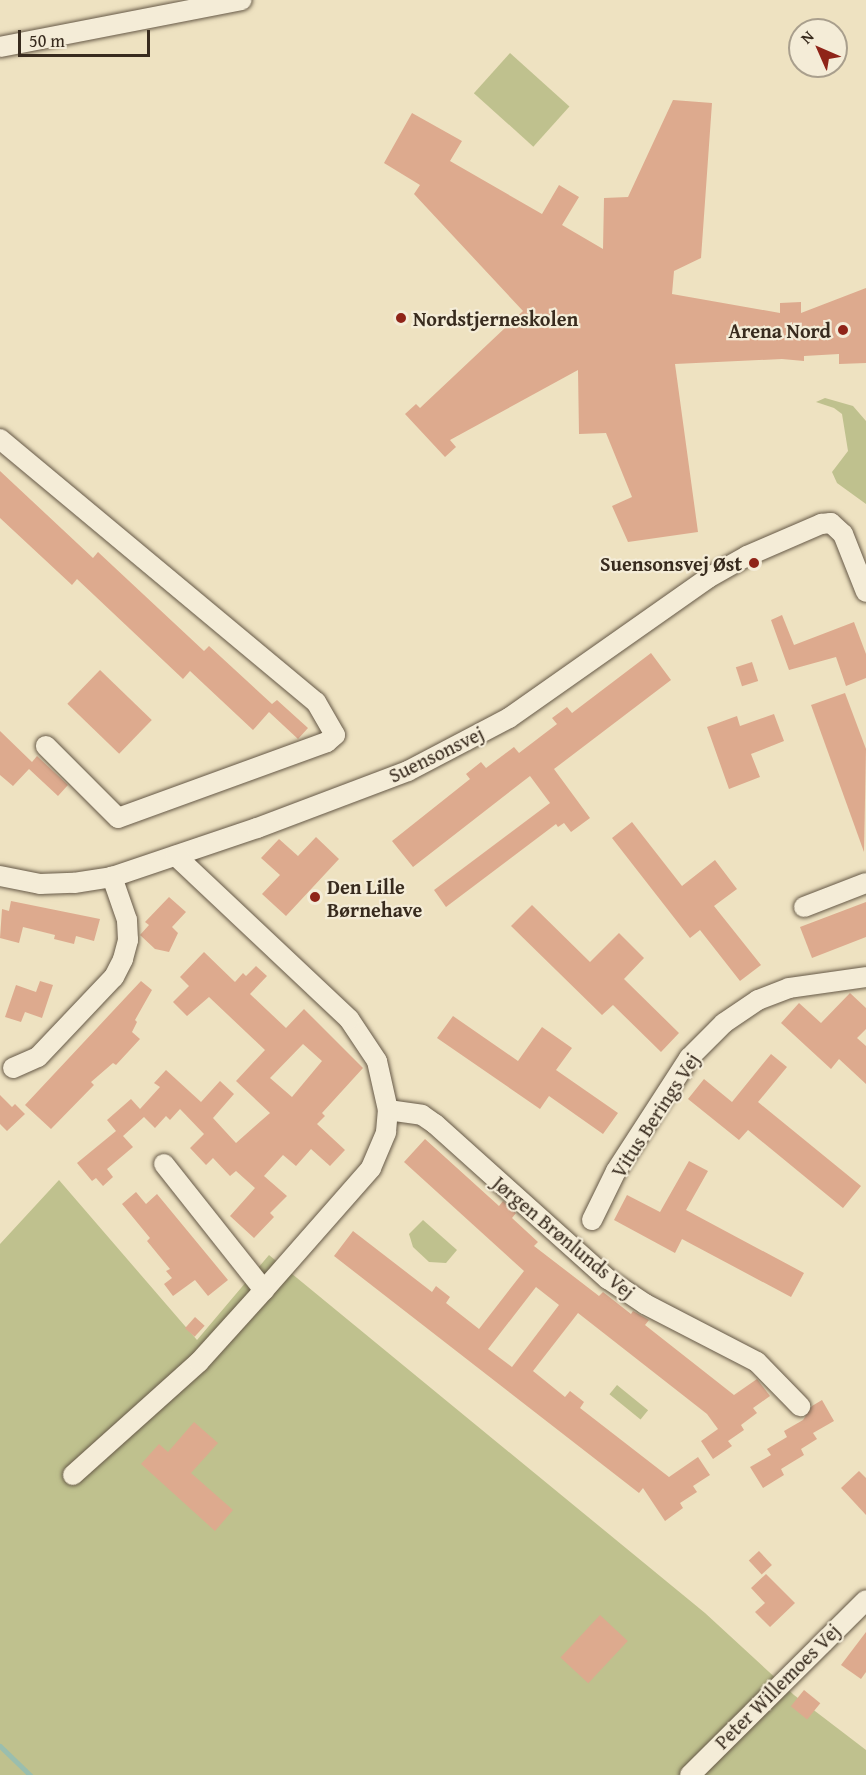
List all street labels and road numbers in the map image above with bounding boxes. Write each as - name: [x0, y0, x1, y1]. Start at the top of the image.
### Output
- street label: Suensonsvej: [385, 721, 487, 787]
- street label: Vitus Berings Vej: [606, 1048, 704, 1182]
- street label: Jørgen Brønlunds Vej: [488, 1171, 640, 1303]
- street label: Peter Willemoes Vej: [709, 1618, 845, 1754]

